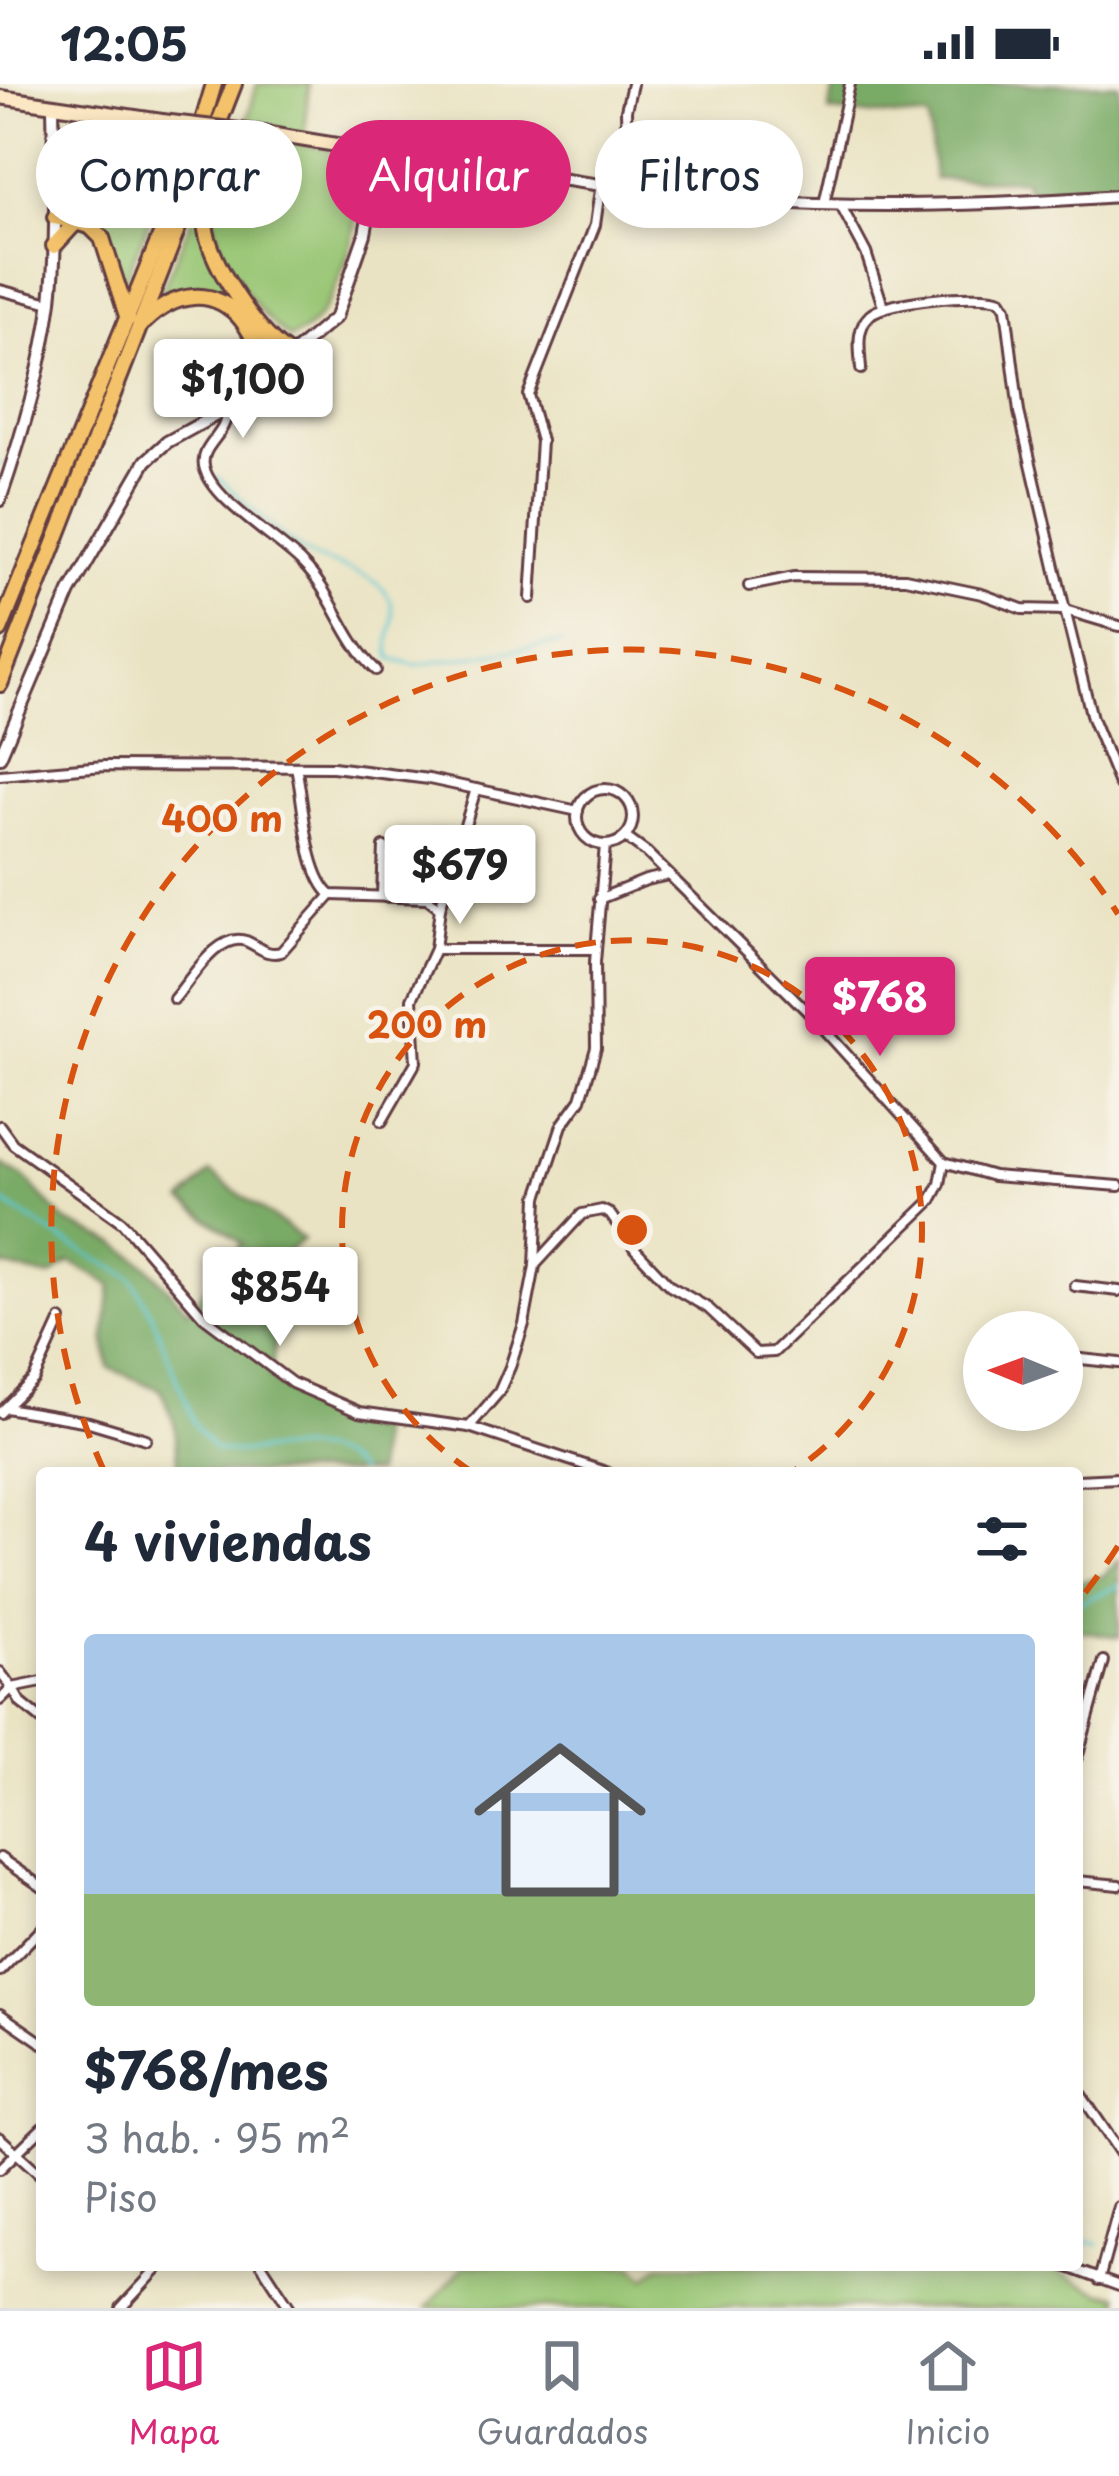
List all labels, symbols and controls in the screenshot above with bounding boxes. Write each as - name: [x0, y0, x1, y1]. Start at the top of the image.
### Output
- text: 12:05: [60, 8, 188, 76]
- chip: Comprar: [36, 120, 302, 228]
- chip: Alquilar: [326, 120, 571, 228]
- chip: Filtros: [595, 120, 803, 228]
- pin: $1,100: [145, 339, 341, 441]
- text: $1,100: [181, 348, 305, 407]
- text: 400 m: [161, 790, 283, 844]
- pin: $679: [389, 825, 531, 927]
- text: $679: [411, 834, 509, 893]
- pin: $768: [809, 957, 951, 1059]
- text: $768: [832, 966, 928, 1025]
- text: 200 m: [367, 996, 487, 1050]
- centre of rings: [611, 1209, 653, 1251]
- pin: $854: [209, 1247, 351, 1349]
- text: $854: [230, 1256, 330, 1315]
- north arrow: [963, 1311, 1083, 1431]
- map controls: [963, 1311, 1083, 1431]
- text: 4 viviendas: [84, 1501, 372, 1578]
- icon: filters: [969, 1506, 1035, 1572]
- icon: home: [452, 1712, 668, 1928]
- text: $768/mes: [84, 2030, 329, 2107]
- text: 3 hab. · 95 m²: [84, 2107, 350, 2166]
- text: Piso: [84, 2166, 158, 2225]
- tab: Mapa: [129, 2333, 219, 2455]
- tab: Guardados: [476, 2333, 648, 2455]
- tab: Inicio: [905, 2333, 990, 2455]

